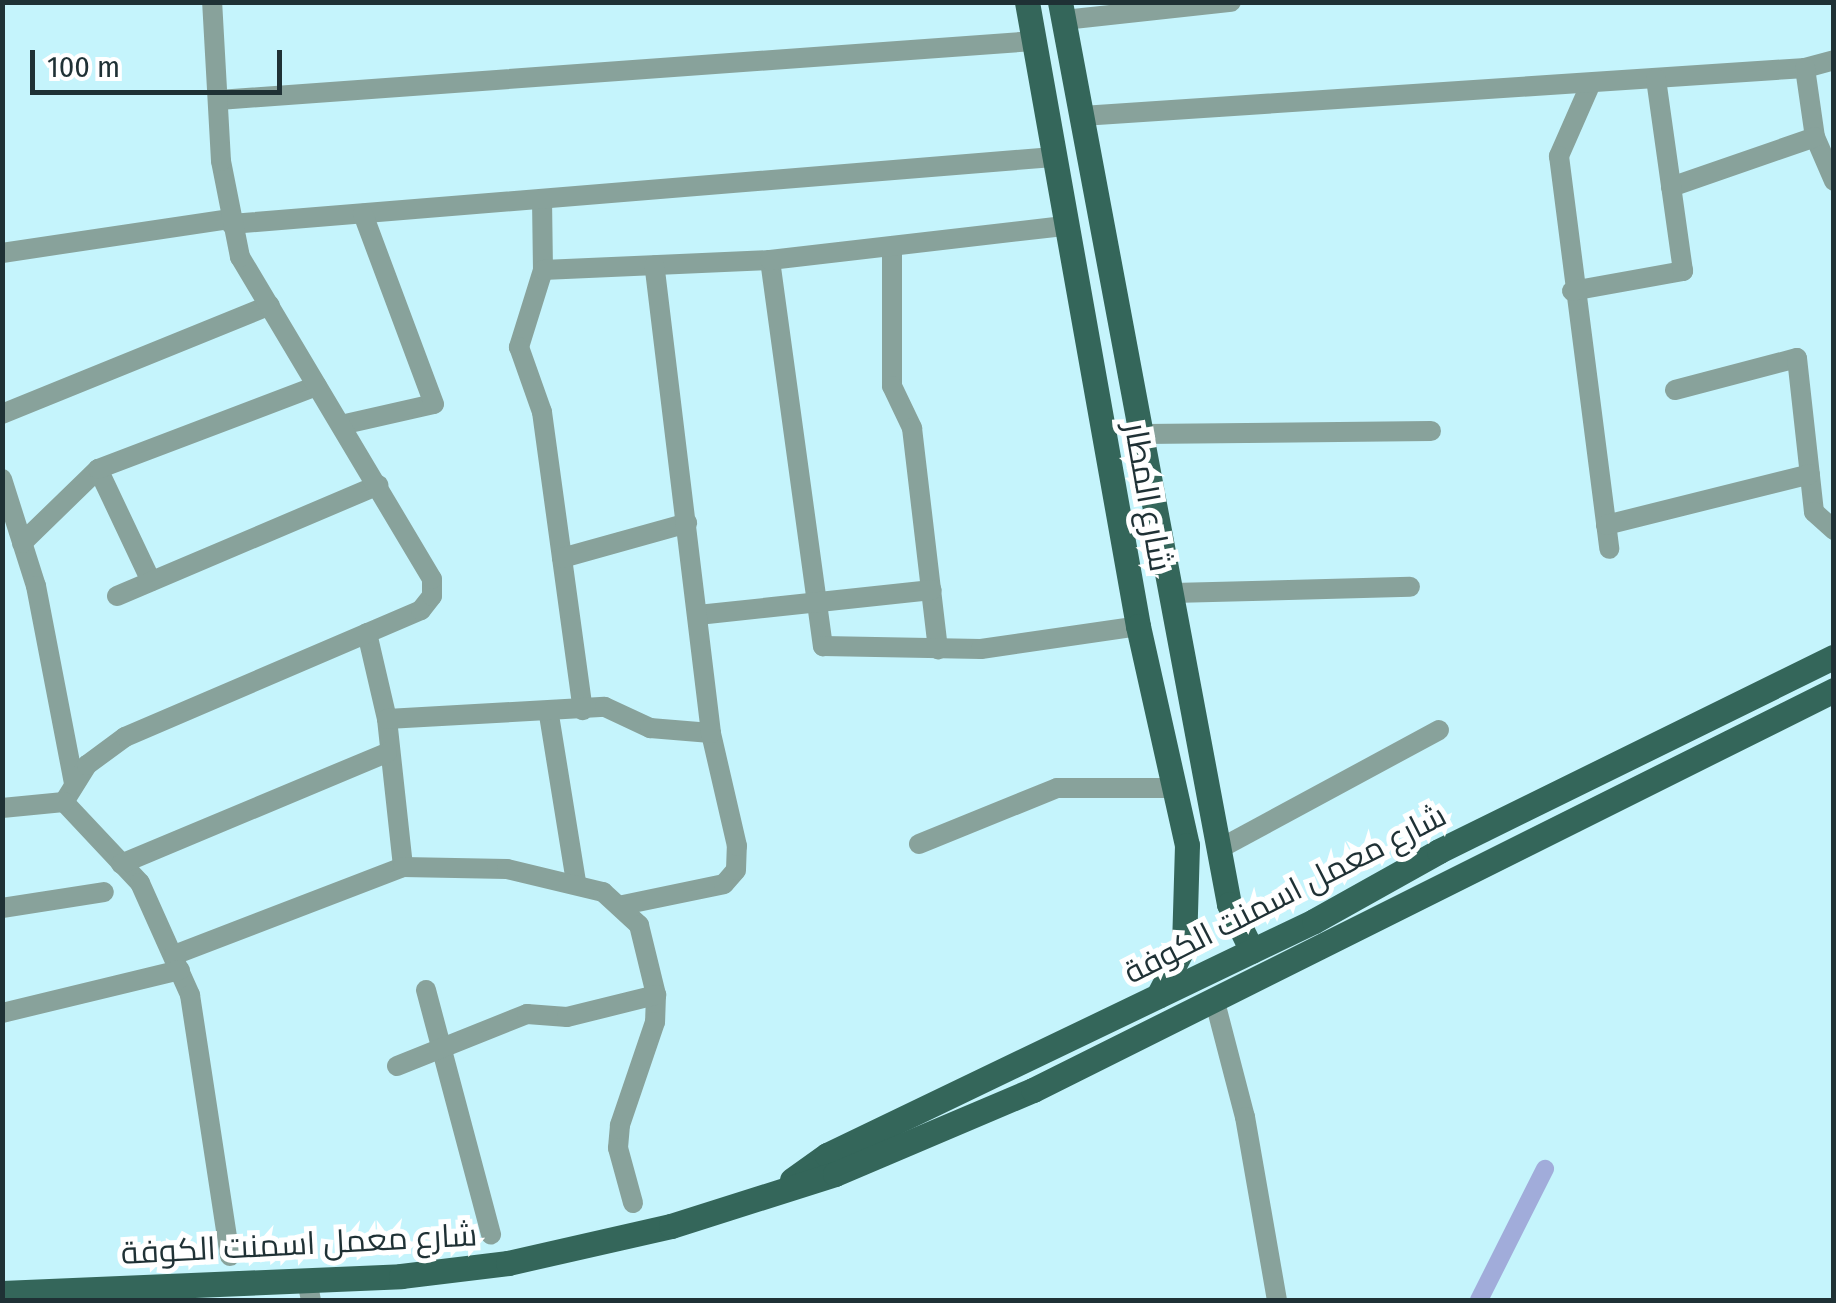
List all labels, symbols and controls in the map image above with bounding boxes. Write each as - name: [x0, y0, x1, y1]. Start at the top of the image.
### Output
- scale bar: [35, 30, 288, 92]
- text: 100 m: [47, 49, 120, 85]
- street label: شارع المطار: [1116, 420, 1180, 574]
- street label: شارع معمل اسمنت الكوفة: [1117, 796, 1453, 992]
- street label: شارع معمل اسمنت الكوفة: [120, 1215, 478, 1273]

